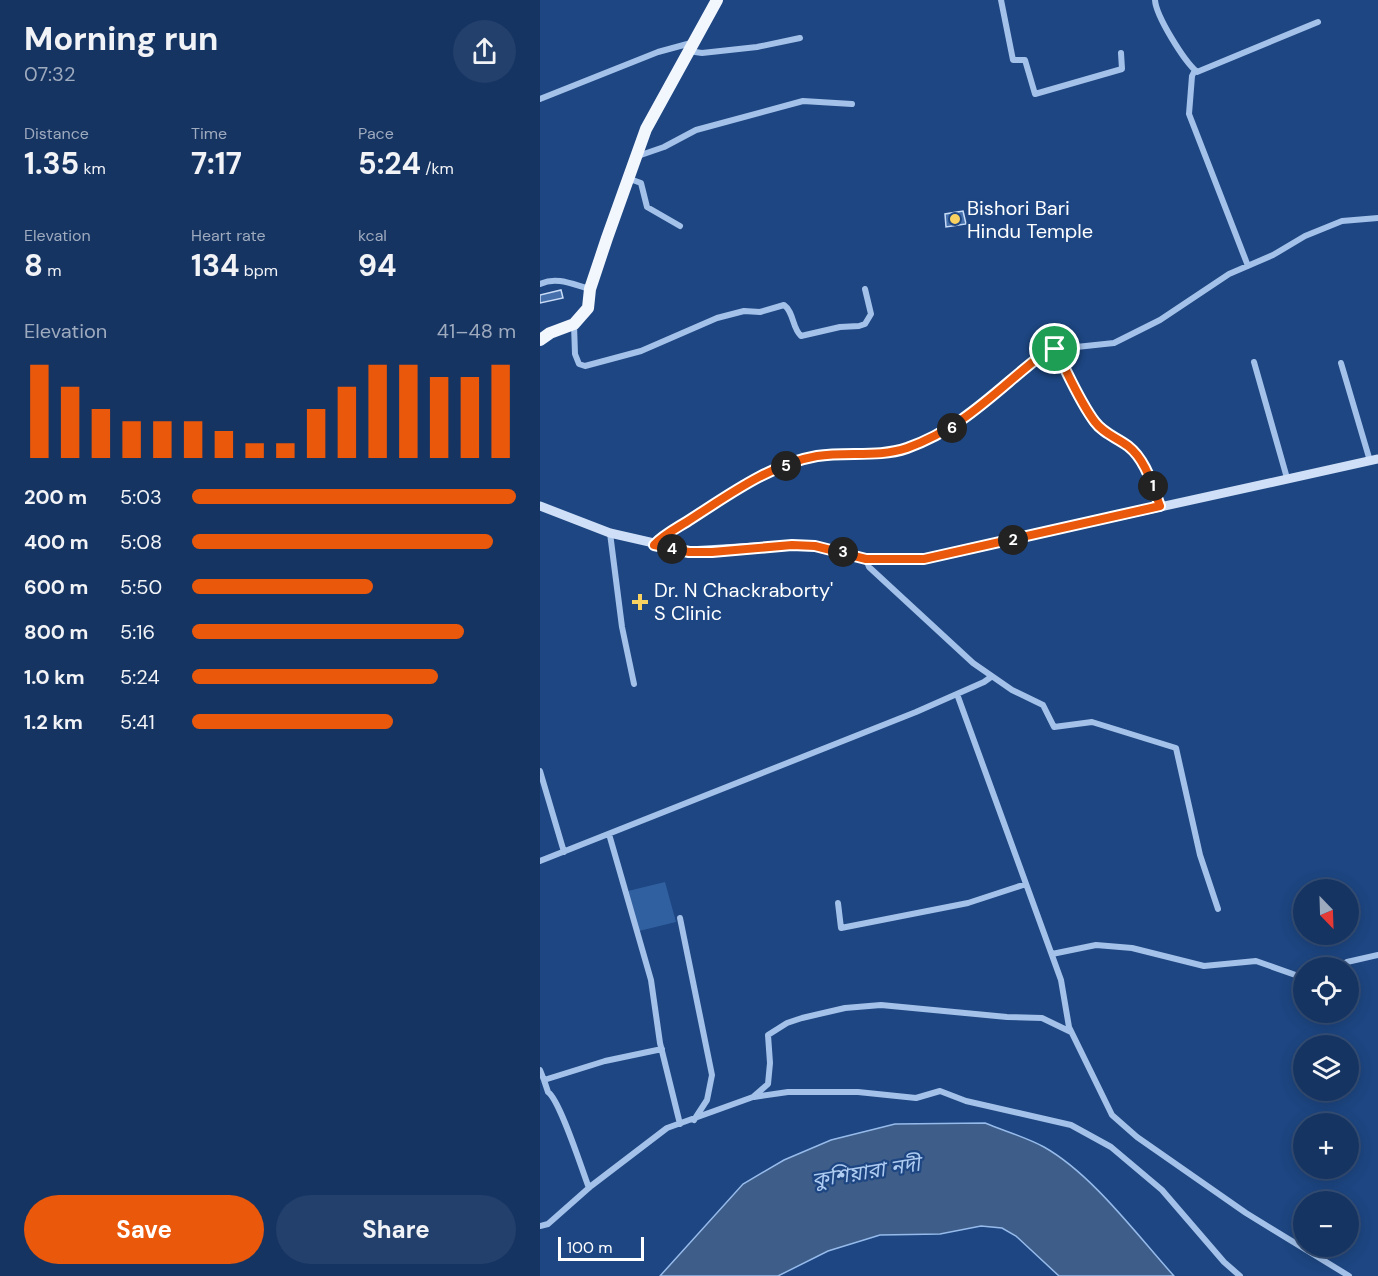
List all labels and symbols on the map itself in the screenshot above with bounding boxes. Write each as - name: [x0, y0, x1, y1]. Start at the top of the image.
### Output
- place label: Bishori Bari Hindu Temple: [967, 195, 1093, 244]
- marker: Bishori Bari Hindu Temple: [948, 212, 962, 226]
- pin: [1029, 323, 1080, 374]
- pin: 6: [937, 413, 967, 443]
- pin: 5: [771, 451, 801, 481]
- pin: 1: [1138, 471, 1168, 501]
- pin: 2: [998, 525, 1028, 555]
- pin: 4: [657, 534, 687, 564]
- pin: 3: [828, 537, 858, 567]
- place label: Dr. N Chackraborty' S Clinic: [654, 577, 833, 626]
- marker: Dr. N Chackraborty' S Clinic: [631, 593, 649, 611]
- north arrow: [1293, 879, 1359, 945]
- water label: কুশিয়ারা নদী: [810, 1149, 927, 1194]
- scale bar: [558, 1234, 644, 1262]

